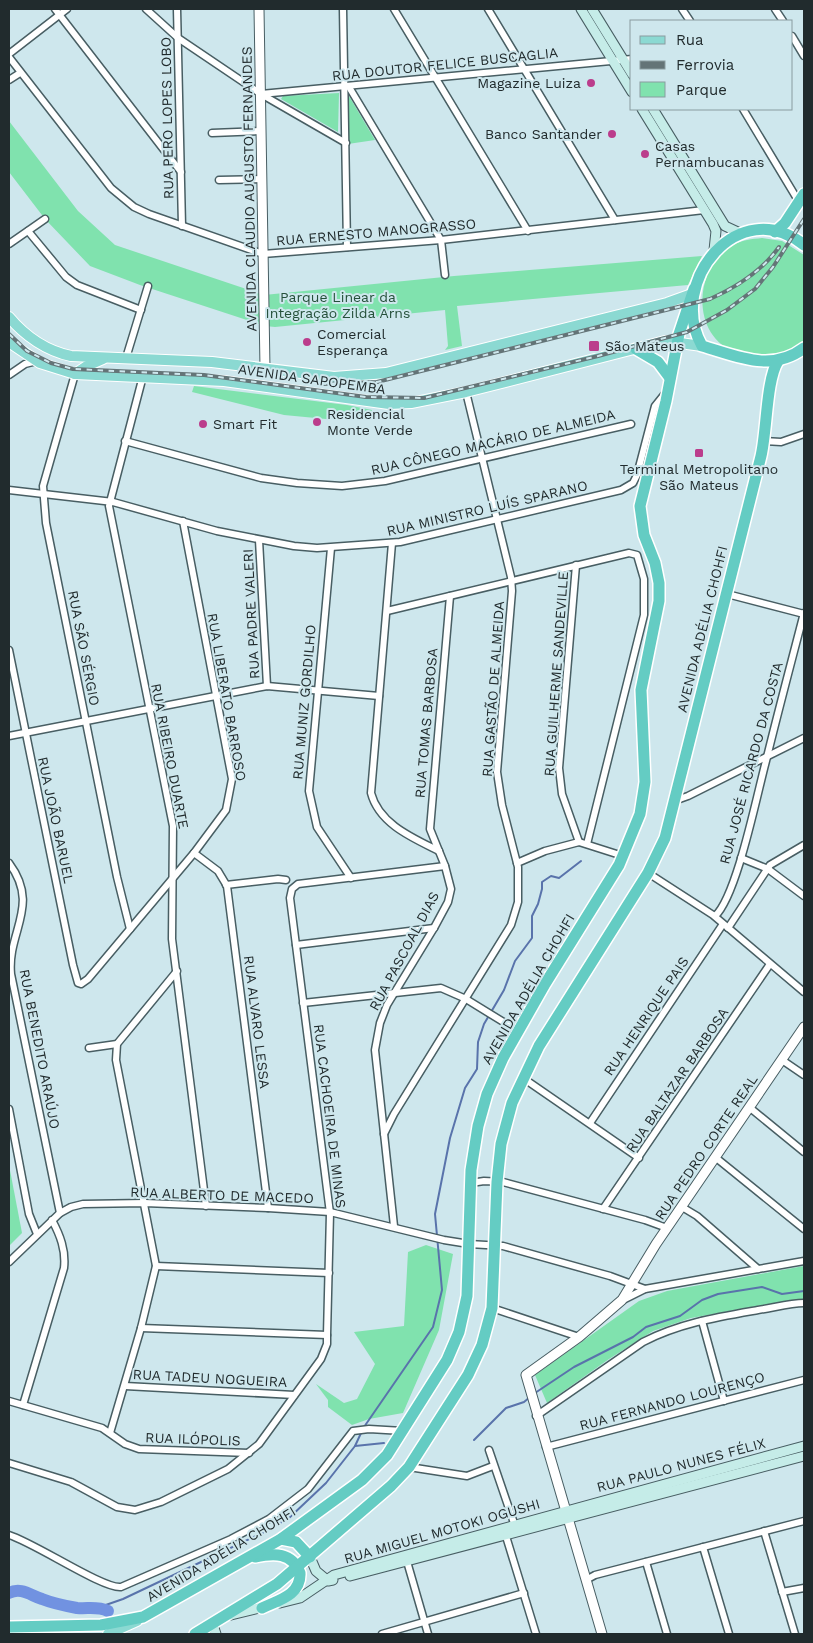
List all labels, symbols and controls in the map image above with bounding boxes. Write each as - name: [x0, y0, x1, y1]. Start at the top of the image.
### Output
- legend: [630, 20, 793, 110]
- text: Rua: [676, 31, 704, 49]
- street label: RUA PERO LOPES LOBO: [158, 37, 176, 199]
- street label: RUA DOUTOR FELICE BUSCAGLIA: [331, 44, 559, 84]
- street label: AVENIDA CLAUDIO AUGUSTO FERNANDES: [239, 46, 259, 332]
- text: Ferrovia: [676, 56, 735, 74]
- place label: Magazine Luiza: [477, 75, 581, 91]
- marker: Magazine Luiza: [585, 77, 597, 89]
- text: Parque: [676, 81, 727, 99]
- place label: Banco Santander: [485, 126, 602, 142]
- marker: Banco Santander: [606, 128, 618, 140]
- place label: Casas Pernambucanas: [655, 138, 764, 170]
- marker: Casas Pernambucanas: [639, 148, 651, 160]
- street label: RUA ERNESTO MANOGRASSO: [275, 215, 477, 249]
- park label: Parque Linear da Integração Zilda Arns: [266, 289, 410, 321]
- place label: Comercial Esperança: [317, 326, 388, 358]
- marker: Comercial Esperança: [301, 336, 313, 348]
- place label: São Mateus: [605, 338, 684, 354]
- marker: São Mateus: [587, 339, 601, 353]
- street label: AVENIDA SAPOPEMBA: [237, 361, 387, 397]
- place label: Residencial Monte Verde: [327, 406, 413, 438]
- street label: RUA CÔNEGO MACÁRIO DE ALMEIDA: [369, 406, 617, 478]
- place label: Smart Fit: [213, 416, 277, 432]
- marker: Residencial Monte Verde: [311, 416, 323, 428]
- marker: Smart Fit: [197, 418, 209, 430]
- marker: Terminal Metropolitano São Mateus: [693, 447, 705, 459]
- place label: Terminal Metropolitano São Mateus: [620, 461, 778, 493]
- street label: RUA MINISTRO LUÍS SPARANO: [385, 477, 589, 539]
- street label: AVENIDA ADÉLIA CHOHFI: [674, 544, 730, 714]
- street label: RUA PADRE VALERI: [240, 549, 262, 679]
- street label: RUA GUILHERME SANDEVILLE: [541, 571, 571, 777]
- street label: RUA SÃO SÉRGIO: [65, 589, 103, 707]
- street label: RUA GASTÃO DE ALMEIDA: [479, 600, 507, 778]
- street label: RUA LIBERATO BARROSO: [204, 612, 250, 782]
- street label: RUA MUNIZ GORDILHO: [289, 624, 319, 780]
- street label: RUA TOMAS BARBOSA: [411, 647, 441, 799]
- street label: RUA JOSÉ RICARDO DA COSTA: [716, 660, 786, 866]
- street label: RUA RIBEIRO DUARTE: [148, 682, 192, 830]
- street label: RUA JOÃO BARUEL: [35, 755, 77, 885]
- street label: RUA PASCOAL DIAS: [366, 889, 442, 1013]
- street label: AVENIDA ADÉLIA CHOHFI: [478, 911, 578, 1067]
- street label: RUA ALVARO LESSA: [241, 954, 273, 1090]
- street label: RUA HENRIQUE PAIS: [600, 954, 692, 1078]
- street label: RUA BENEDITO ARAÚJO: [17, 968, 63, 1130]
- street label: RUA BALTAZAR BARBOSA: [623, 1005, 731, 1155]
- street label: RUA CACHOEIRA DE MINAS: [311, 1023, 349, 1209]
- street label: RUA PEDRO CORTE REAL: [651, 1071, 761, 1223]
- street label: RUA ALBERTO DE MACEDO: [130, 1184, 314, 1206]
- street label: RUA TADEU NOGUEIRA: [132, 1366, 288, 1390]
- street label: RUA FERNANDO LOURENÇO: [578, 1369, 766, 1433]
- street label: RUA ILÓPOLIS: [145, 1429, 241, 1449]
- street label: RUA PAULO NUNES FÉLIX: [595, 1435, 767, 1495]
- street label: RUA MIGUEL MOTOKI OGUSHI: [342, 1495, 542, 1567]
- street label: AVENIDA ADÉLIA CHOHFI: [144, 1503, 298, 1605]

